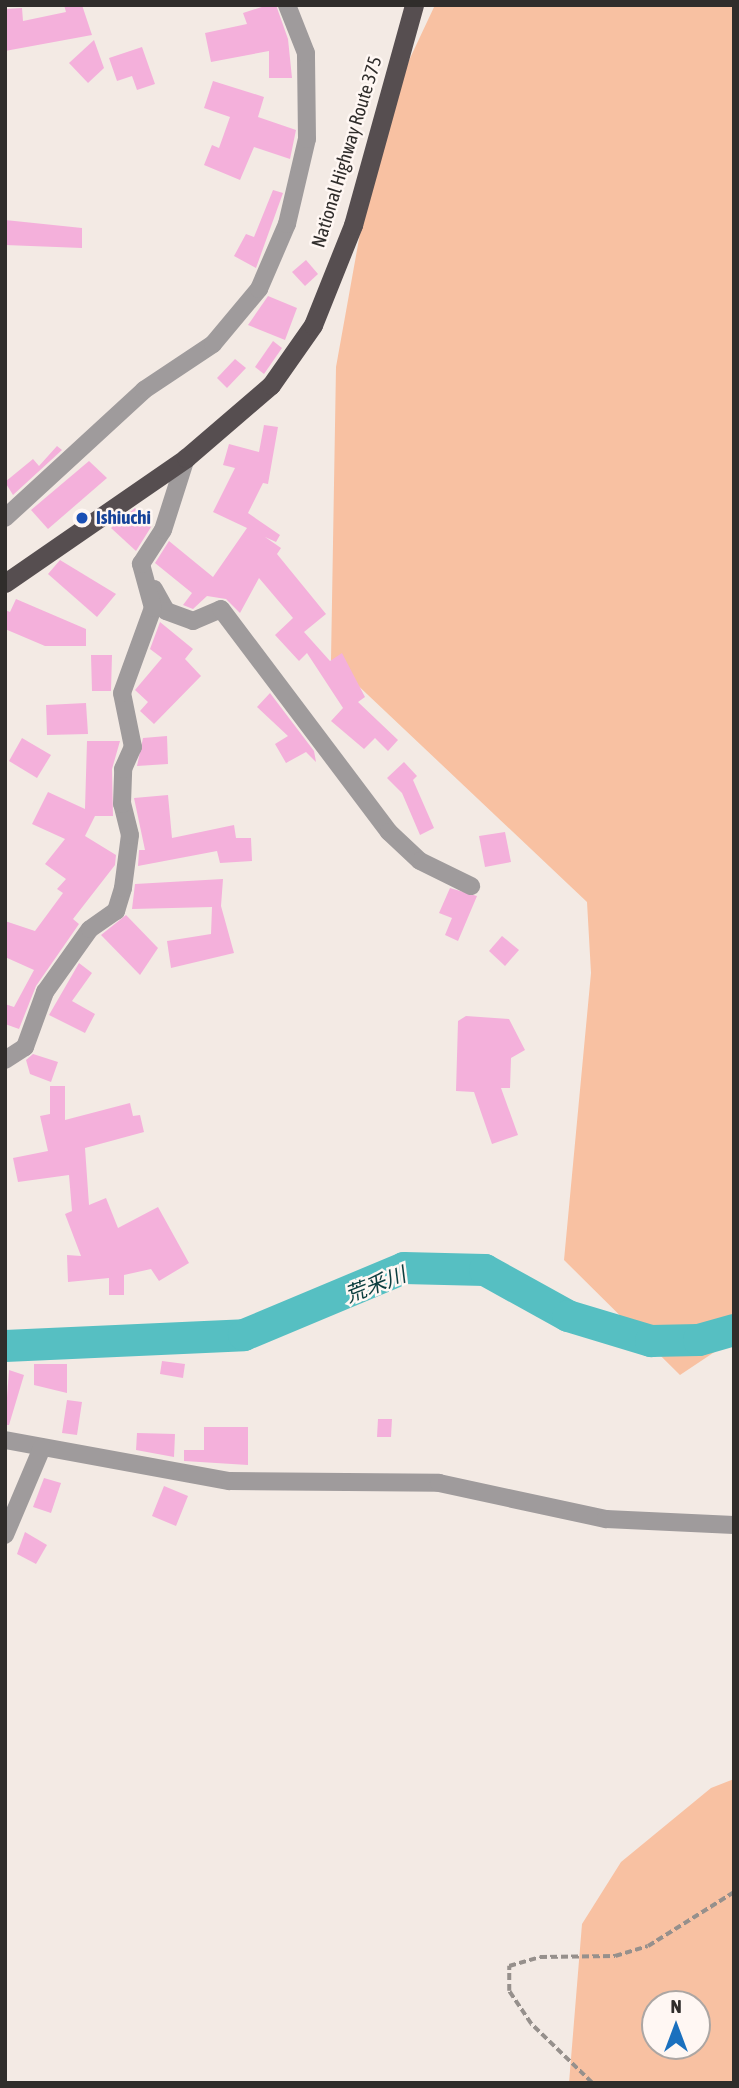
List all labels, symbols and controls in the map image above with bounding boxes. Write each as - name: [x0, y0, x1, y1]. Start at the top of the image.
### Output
- street label: National Highway Route 375: [307, 54, 387, 250]
- place label: Ishiuchi: [96, 507, 151, 529]
- marker: Ishiuchi: [74, 510, 90, 526]
- water label: 荒釆川: [341, 1261, 409, 1307]
- north arrow: [641, 1990, 711, 2060]
- text: N: [670, 1995, 682, 2017]

